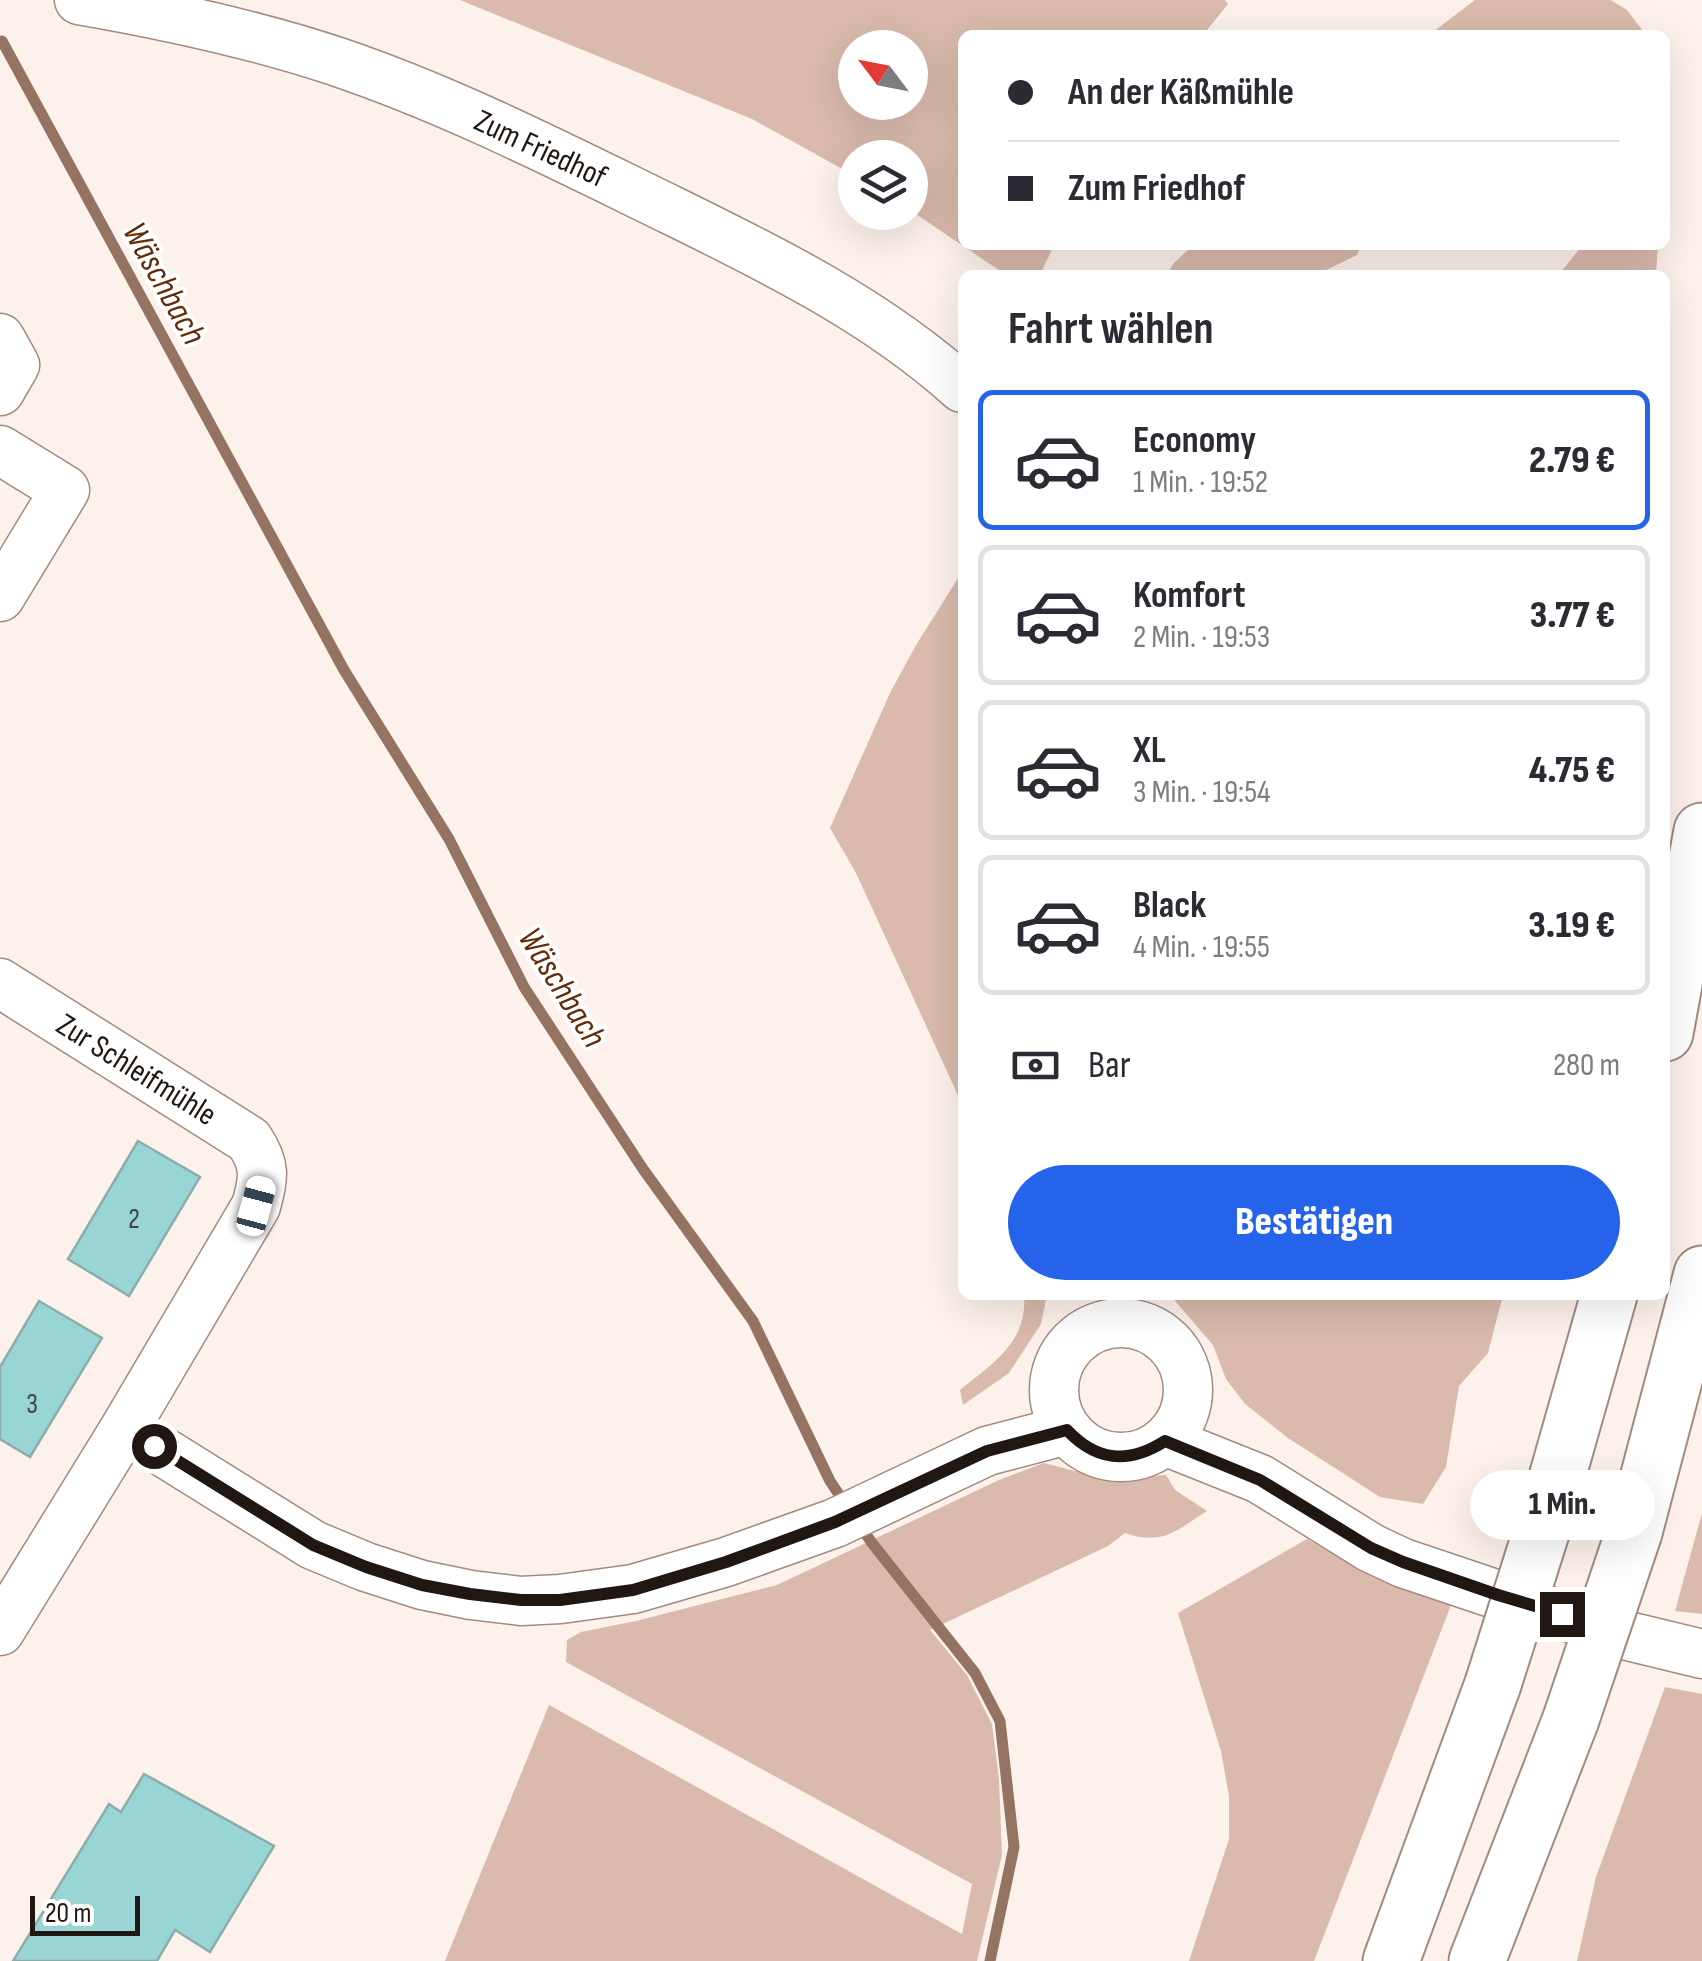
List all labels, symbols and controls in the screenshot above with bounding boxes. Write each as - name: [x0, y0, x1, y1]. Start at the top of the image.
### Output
- north arrow: [838, 30, 928, 120]
- map controls: [838, 30, 928, 230]
- text: An der Käßmühle: [1068, 70, 1294, 115]
- street label: Zum Friedhof: [468, 102, 613, 197]
- button: layers: [838, 140, 928, 230]
- text: Zum Friedhof: [1068, 166, 1245, 211]
- water label: Wäschbach: [113, 215, 215, 352]
- text: Fahrt wählen: [1008, 302, 1214, 357]
- icon: car: [1013, 415, 1103, 505]
- text: Economy: [1133, 418, 1256, 463]
- text: 2.79 €: [1529, 438, 1615, 483]
- text: 1 Min. · 19:52: [1133, 463, 1268, 502]
- icon: car: [1013, 570, 1103, 660]
- text: Komfort: [1133, 573, 1245, 618]
- text: 3.77 €: [1530, 593, 1615, 638]
- text: 2 Min. · 19:53: [1133, 618, 1270, 657]
- icon: car: [1013, 725, 1103, 815]
- text: XL: [1133, 728, 1166, 773]
- text: 4.75 €: [1529, 748, 1615, 793]
- text: 3 Min. · 19:54: [1133, 773, 1270, 812]
- icon: car: [1013, 880, 1103, 970]
- text: Black: [1133, 883, 1206, 928]
- text: 3.19 €: [1528, 903, 1615, 948]
- water label: Wäschbach: [508, 920, 615, 1056]
- text: 4 Min. · 19:55: [1133, 928, 1270, 967]
- street label: Zur Schleifmühle: [49, 1006, 223, 1135]
- icon: cash: [1008, 1038, 1063, 1093]
- text: Bar: [1088, 1043, 1131, 1088]
- text: 280 m: [1553, 1046, 1620, 1085]
- button: Bestätigen: [1008, 1165, 1620, 1280]
- car: [234, 1173, 278, 1239]
- house number: 2: [128, 1203, 140, 1236]
- house number: 3: [26, 1388, 38, 1421]
- route start: [132, 1424, 177, 1469]
- callout: 1 Min.: [1470, 1469, 1654, 1539]
- text: 1 Min.: [1529, 1485, 1596, 1524]
- route end: [1540, 1592, 1585, 1637]
- scale bar: [30, 1891, 140, 1936]
- text: 20 m: [45, 1897, 91, 1930]

